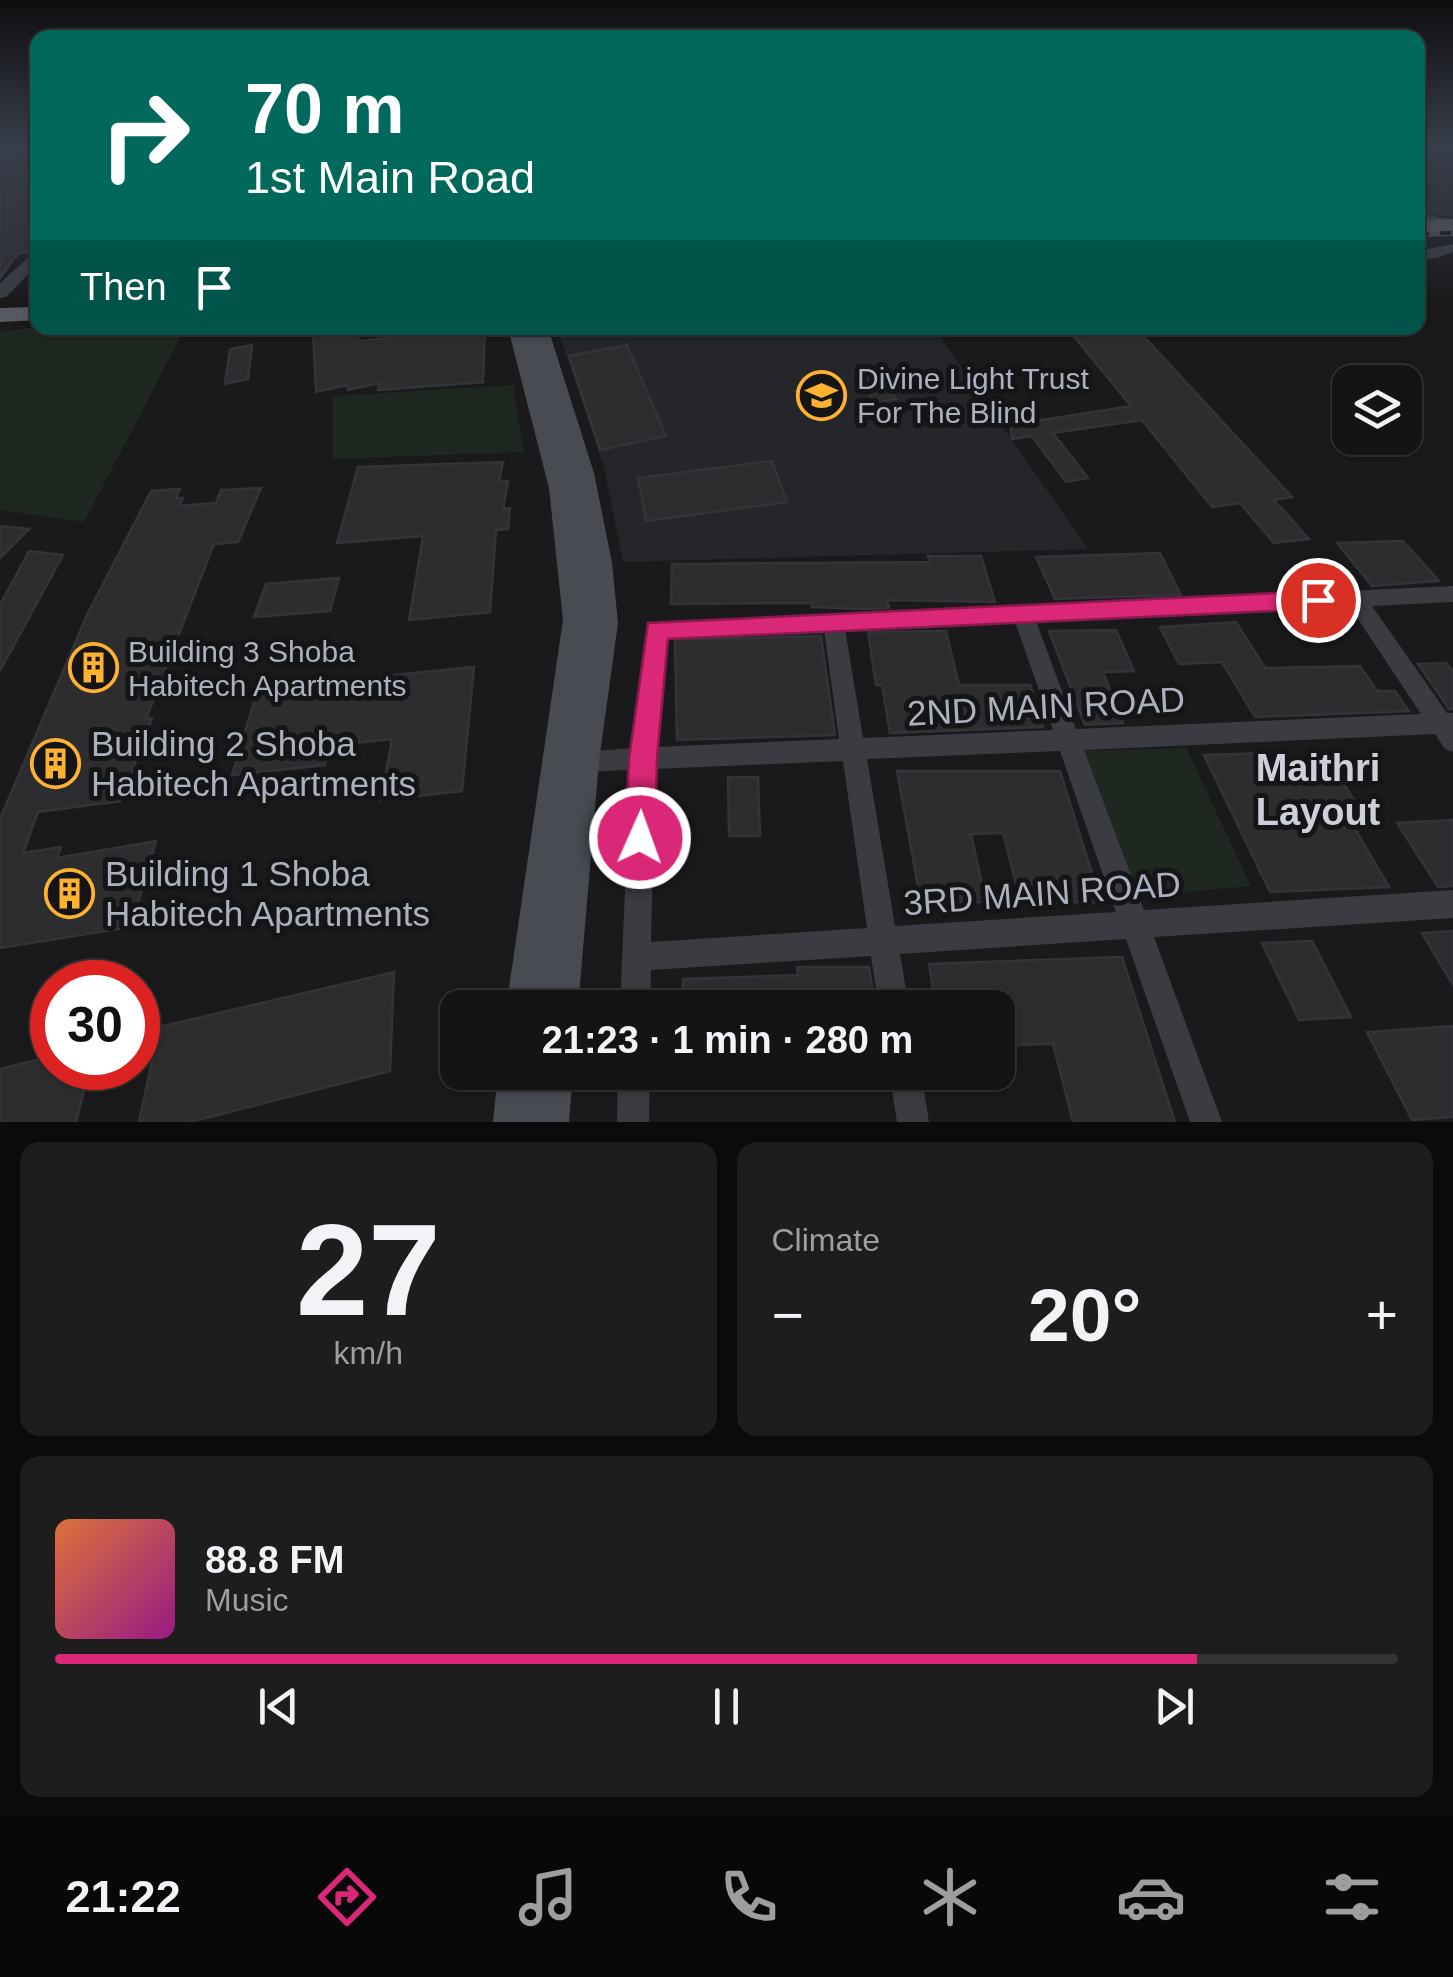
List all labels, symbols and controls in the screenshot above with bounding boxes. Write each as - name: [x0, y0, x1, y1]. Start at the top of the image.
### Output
- icon: right: [80, 70, 210, 200]
- text: 70 m: [245, 70, 405, 148]
- text: 1st Main Road: [245, 152, 535, 203]
- icon: arrive: [187, 260, 242, 315]
- text: Then: [80, 266, 167, 308]
- place label: Divine Light Trust For The Blind: [857, 362, 1089, 429]
- map controls: [1332, 365, 1422, 455]
- button: layers: [1332, 365, 1422, 455]
- school or university icon: Divine Light Trust For The Blind: [796, 369, 848, 421]
- pin: [1276, 558, 1361, 643]
- icon: arrive: [1291, 573, 1346, 628]
- place label: Building 3 Shoba Habitech Apartments: [128, 635, 406, 702]
- building icon: Building 3 Shoba Habitech Apartments: [67, 642, 119, 694]
- street label: 2ND MAIN ROAD: [906, 679, 1186, 733]
- place label: Building 2 Shoba Habitech Apartments: [91, 724, 416, 803]
- building icon: Building 2 Shoba Habitech Apartments: [30, 737, 82, 789]
- district label: Maithri Layout: [1256, 747, 1381, 833]
- position arrow: [588, 786, 692, 890]
- place label: Building 1 Shoba Habitech Apartments: [105, 854, 430, 933]
- street label: 3RD MAIN ROAD: [902, 864, 1182, 922]
- building icon: Building 1 Shoba Habitech Apartments: [44, 867, 96, 919]
- speed limit sign: 30: [30, 960, 160, 1090]
- text: 21:23 · 1 min · 280 m: [542, 1019, 913, 1061]
- text: 27: [296, 1197, 441, 1343]
- text: Climate: [772, 1222, 880, 1258]
- text: 20°: [1028, 1273, 1141, 1357]
- text: −: [772, 1284, 804, 1346]
- text: +: [1366, 1284, 1398, 1346]
- text: km/h: [334, 1335, 403, 1371]
- text: 88.8 FM: [205, 1539, 344, 1581]
- text: Music: [205, 1582, 289, 1618]
- icon: previous: [251, 1679, 306, 1734]
- icon: pause: [699, 1679, 754, 1734]
- icon: next: [1147, 1679, 1202, 1734]
- icon: directions: [312, 1862, 382, 1932]
- icon: music: [513, 1862, 583, 1932]
- icon: phone: [714, 1862, 784, 1932]
- icon: climate: [915, 1862, 985, 1932]
- icon: car: [1116, 1862, 1186, 1932]
- icon: filters: [1317, 1862, 1387, 1932]
- text: 21:22: [66, 1871, 181, 1922]

